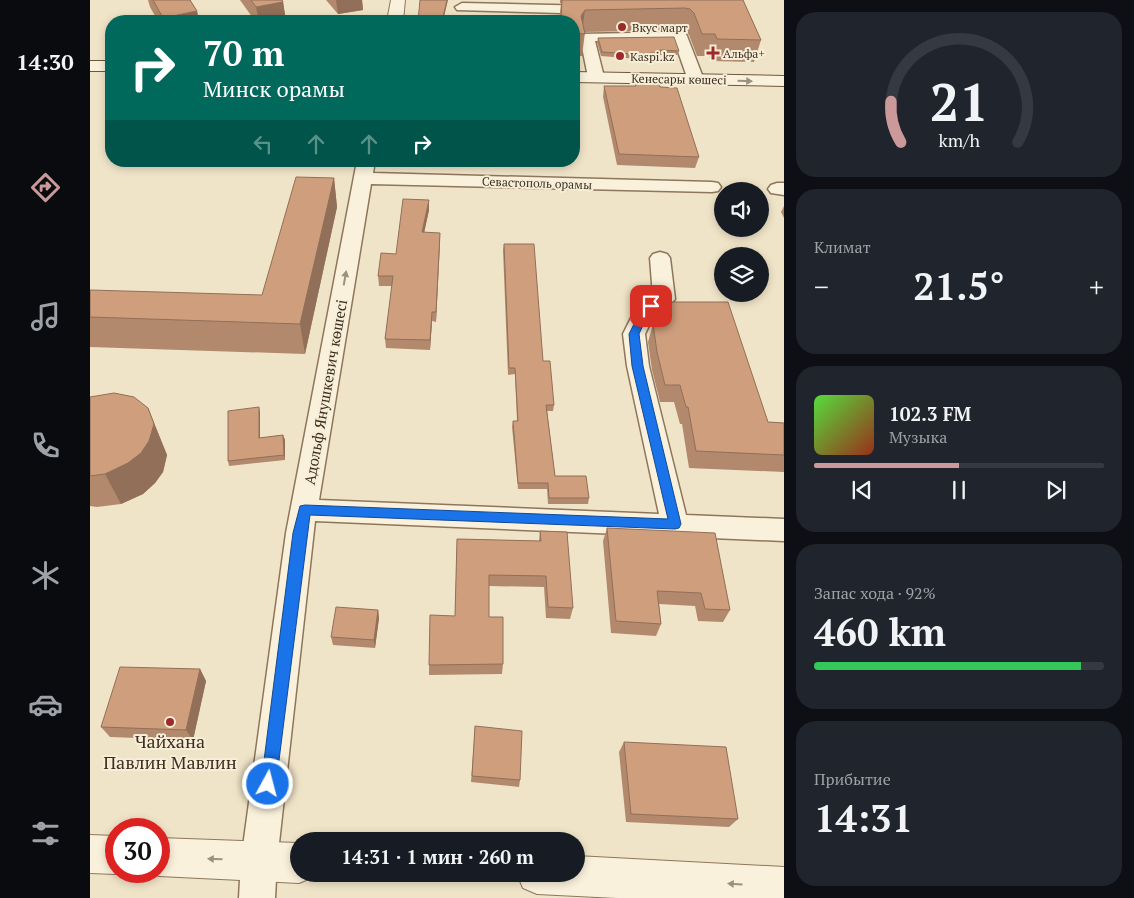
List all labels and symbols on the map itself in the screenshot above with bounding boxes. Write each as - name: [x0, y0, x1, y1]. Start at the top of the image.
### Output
- place label: Вкус март: [632, 20, 688, 35]
- marker: Вкус март: [616, 21, 628, 33]
- place label: Альфа+: [723, 46, 765, 61]
- marker: Альфа+: [707, 47, 719, 59]
- place label: Kaspi.kz: [630, 49, 675, 64]
- marker: Kaspi.kz: [614, 50, 626, 62]
- street label: Кенесары көшесі: [631, 71, 727, 87]
- one-way arrow: [737, 77, 753, 85]
- street label: Севастополь орамы: [482, 174, 592, 192]
- one-way arrow: [341, 270, 349, 286]
- pin: [630, 285, 672, 327]
- street label: Адольф Янушкевич көшесі: [299, 298, 351, 486]
- marker: Чайхана Павлин Мавлин: [164, 716, 176, 728]
- place label: Чайхана Павлин Мавлин: [103, 729, 237, 774]
- position arrow: [241, 757, 293, 809]
- speed limit sign: 30: [105, 818, 170, 883]
- one-way arrow: [207, 855, 223, 863]
- one-way arrow: [727, 880, 743, 888]

